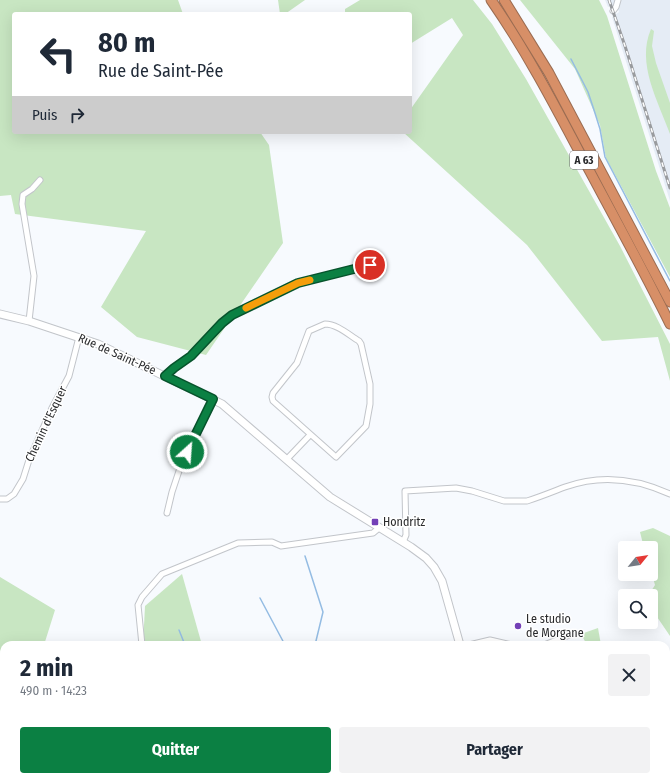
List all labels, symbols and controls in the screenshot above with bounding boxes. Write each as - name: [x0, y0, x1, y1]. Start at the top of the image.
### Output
- text: 80 m: [98, 26, 155, 59]
- icon: left: [32, 28, 84, 80]
- text: Rue de Saint-Pée: [98, 60, 223, 82]
- icon: right: [66, 104, 88, 126]
- text: Puis: [32, 106, 58, 124]
- road number: A 63: [570, 151, 598, 169]
- pin: [353, 248, 387, 282]
- icon: arrive: [359, 254, 381, 276]
- street label: Rue de Saint-Pée: [76, 331, 158, 377]
- street label: Chemin d'Esquer: [22, 383, 70, 464]
- position arrow: [166, 431, 208, 473]
- place label: Hondritz: [383, 515, 425, 529]
- marker: Hondritz: [370, 517, 380, 527]
- north arrow: [618, 541, 658, 581]
- map controls: [618, 541, 658, 629]
- button: search: [618, 589, 658, 629]
- place label: Le studio de Morgane: [526, 612, 584, 640]
- marker: Le studio de Morgane: [513, 621, 523, 631]
- text: 2 min: [20, 654, 73, 682]
- button: close: [608, 654, 650, 696]
- text: 490 m · 14:23: [20, 683, 87, 698]
- button: Quitter: [20, 727, 331, 773]
- button: Partager: [339, 727, 650, 773]

